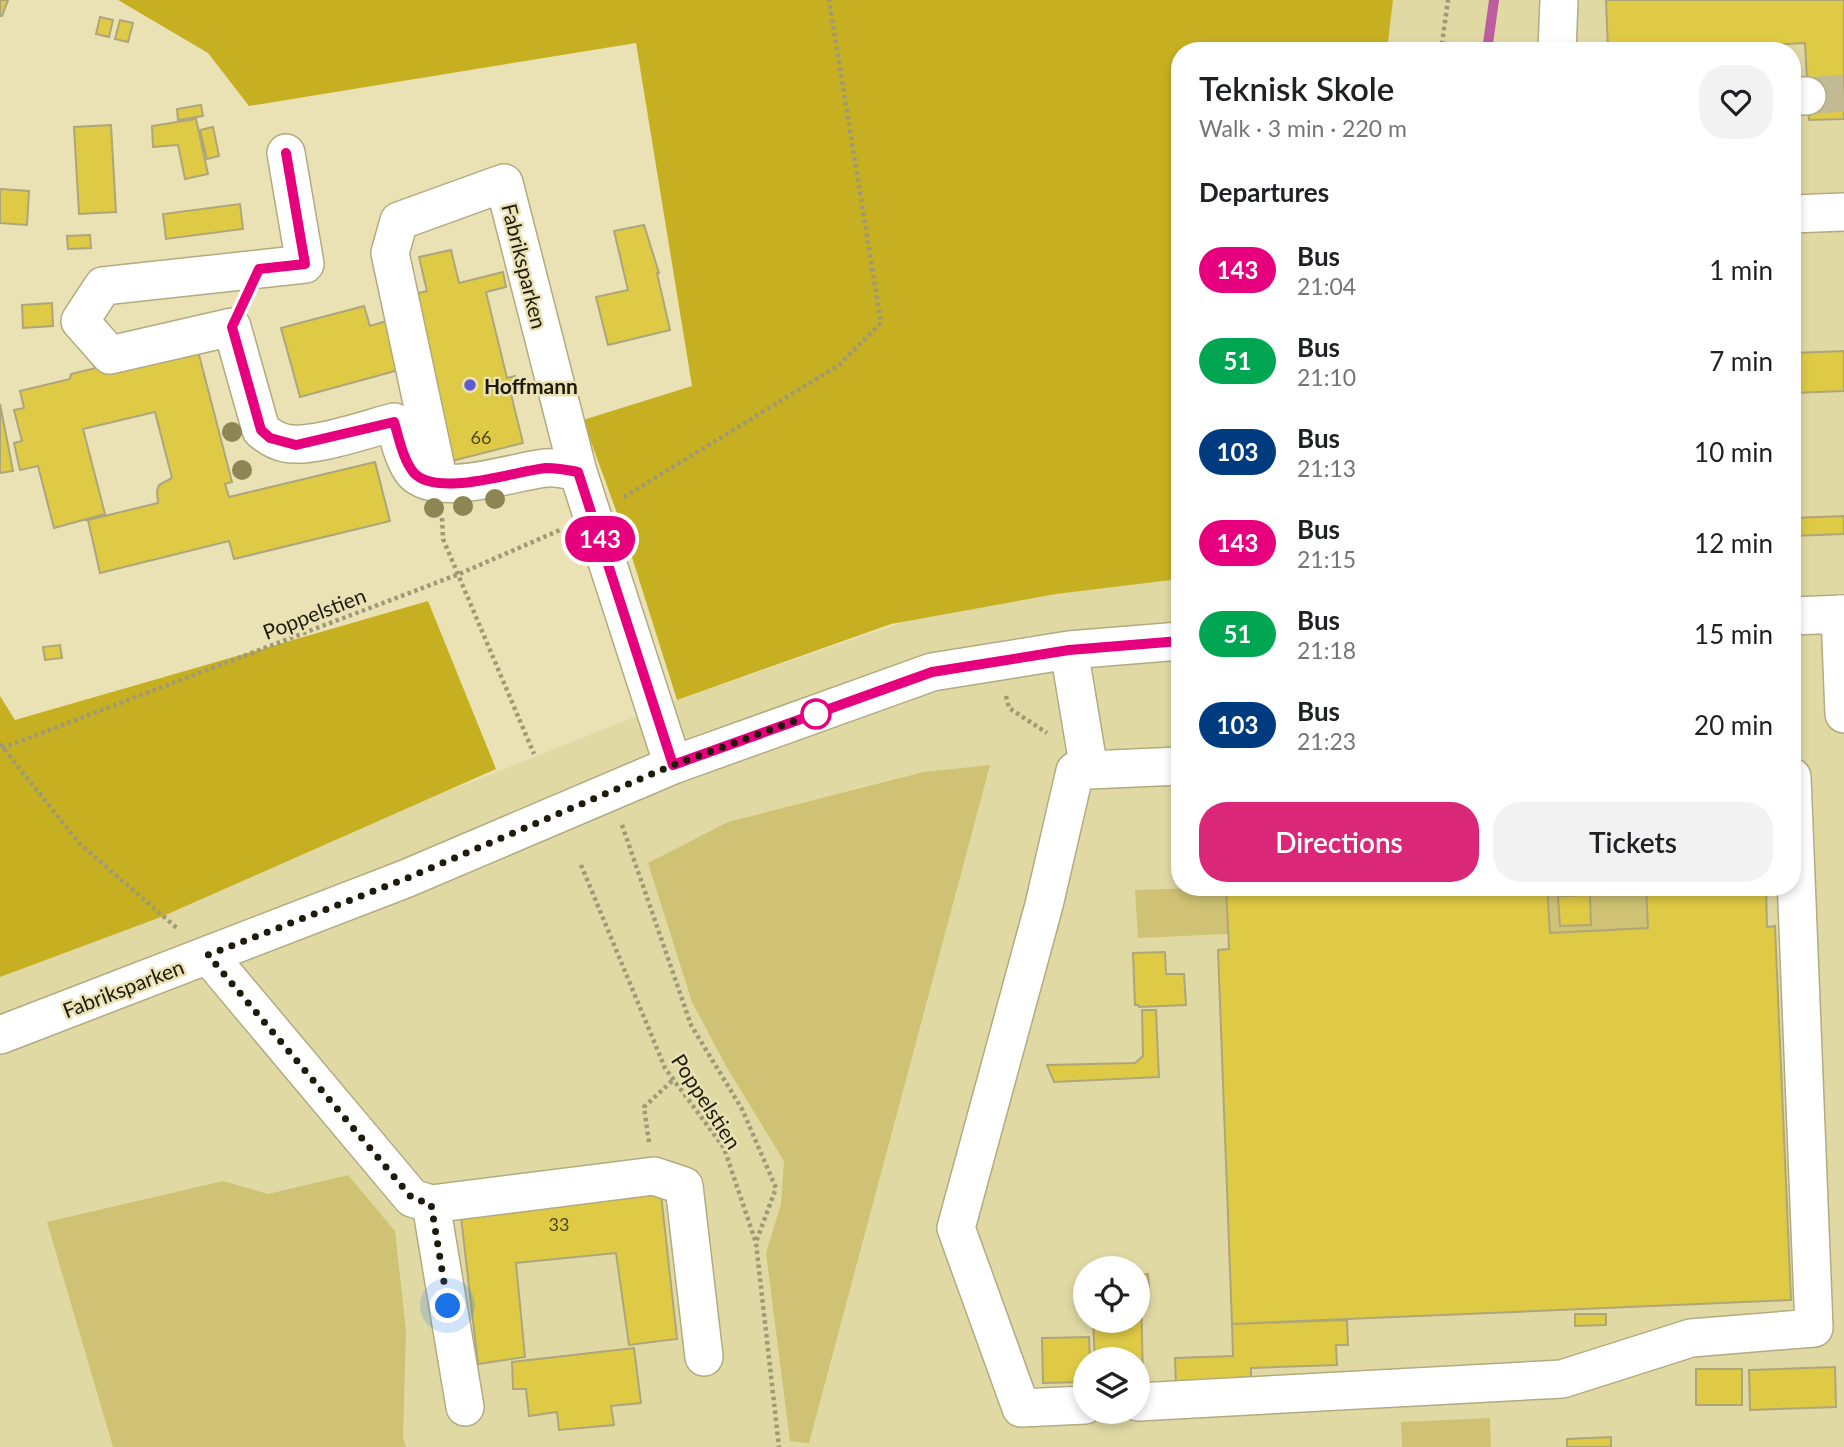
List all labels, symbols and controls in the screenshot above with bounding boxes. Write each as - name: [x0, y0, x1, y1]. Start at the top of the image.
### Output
- button: heart: [1699, 65, 1773, 139]
- text: Teknisk Skole: [1199, 68, 1394, 108]
- text: Walk · 3 min · 220 m: [1199, 114, 1407, 142]
- text: Departures: [1199, 176, 1329, 208]
- street label: Fabriksparken: [497, 201, 553, 331]
- text: Bus: [1297, 240, 1340, 272]
- text: 1 min: [1709, 254, 1773, 286]
- text: 143: [1217, 255, 1258, 284]
- text: 21:04: [1297, 272, 1356, 300]
- text: Bus: [1297, 331, 1340, 363]
- text: 7 min: [1709, 345, 1773, 377]
- text: 51: [1224, 346, 1251, 375]
- text: 21:10: [1297, 363, 1356, 391]
- place label: Hoffmann: [484, 373, 578, 398]
- marker: Hoffmann: [462, 377, 478, 393]
- text: Bus: [1297, 422, 1340, 454]
- house number: 66: [471, 426, 491, 448]
- text: 10 min: [1694, 436, 1773, 468]
- text: 103: [1217, 437, 1258, 466]
- text: 21:13: [1297, 454, 1356, 482]
- text: Bus: [1297, 513, 1340, 545]
- line badge: 143: [560, 516, 640, 562]
- text: 143: [579, 524, 621, 553]
- text: 12 min: [1694, 527, 1773, 559]
- text: 143: [1217, 528, 1258, 557]
- text: 21:15: [1297, 545, 1356, 573]
- street label: Poppelstien: [259, 582, 369, 644]
- text: Bus: [1297, 604, 1340, 636]
- text: 15 min: [1694, 618, 1773, 650]
- text: 51: [1224, 619, 1251, 648]
- text: 21:18: [1297, 636, 1356, 664]
- text: Bus: [1297, 695, 1340, 727]
- unlabelled marker: [801, 699, 831, 729]
- text: 20 min: [1694, 709, 1773, 741]
- text: 103: [1217, 710, 1258, 739]
- text: 21:23: [1297, 727, 1356, 755]
- button: Directions: [1199, 802, 1479, 882]
- button: Tickets: [1493, 802, 1773, 882]
- street label: Fabriksparken: [59, 953, 187, 1023]
- street label: Poppelstien: [667, 1049, 747, 1153]
- house number: 33: [549, 1213, 569, 1235]
- map controls: [1073, 1256, 1150, 1424]
- button: locate: [1073, 1256, 1150, 1333]
- your location: [430, 1288, 465, 1323]
- button: layers: [1073, 1347, 1150, 1424]

